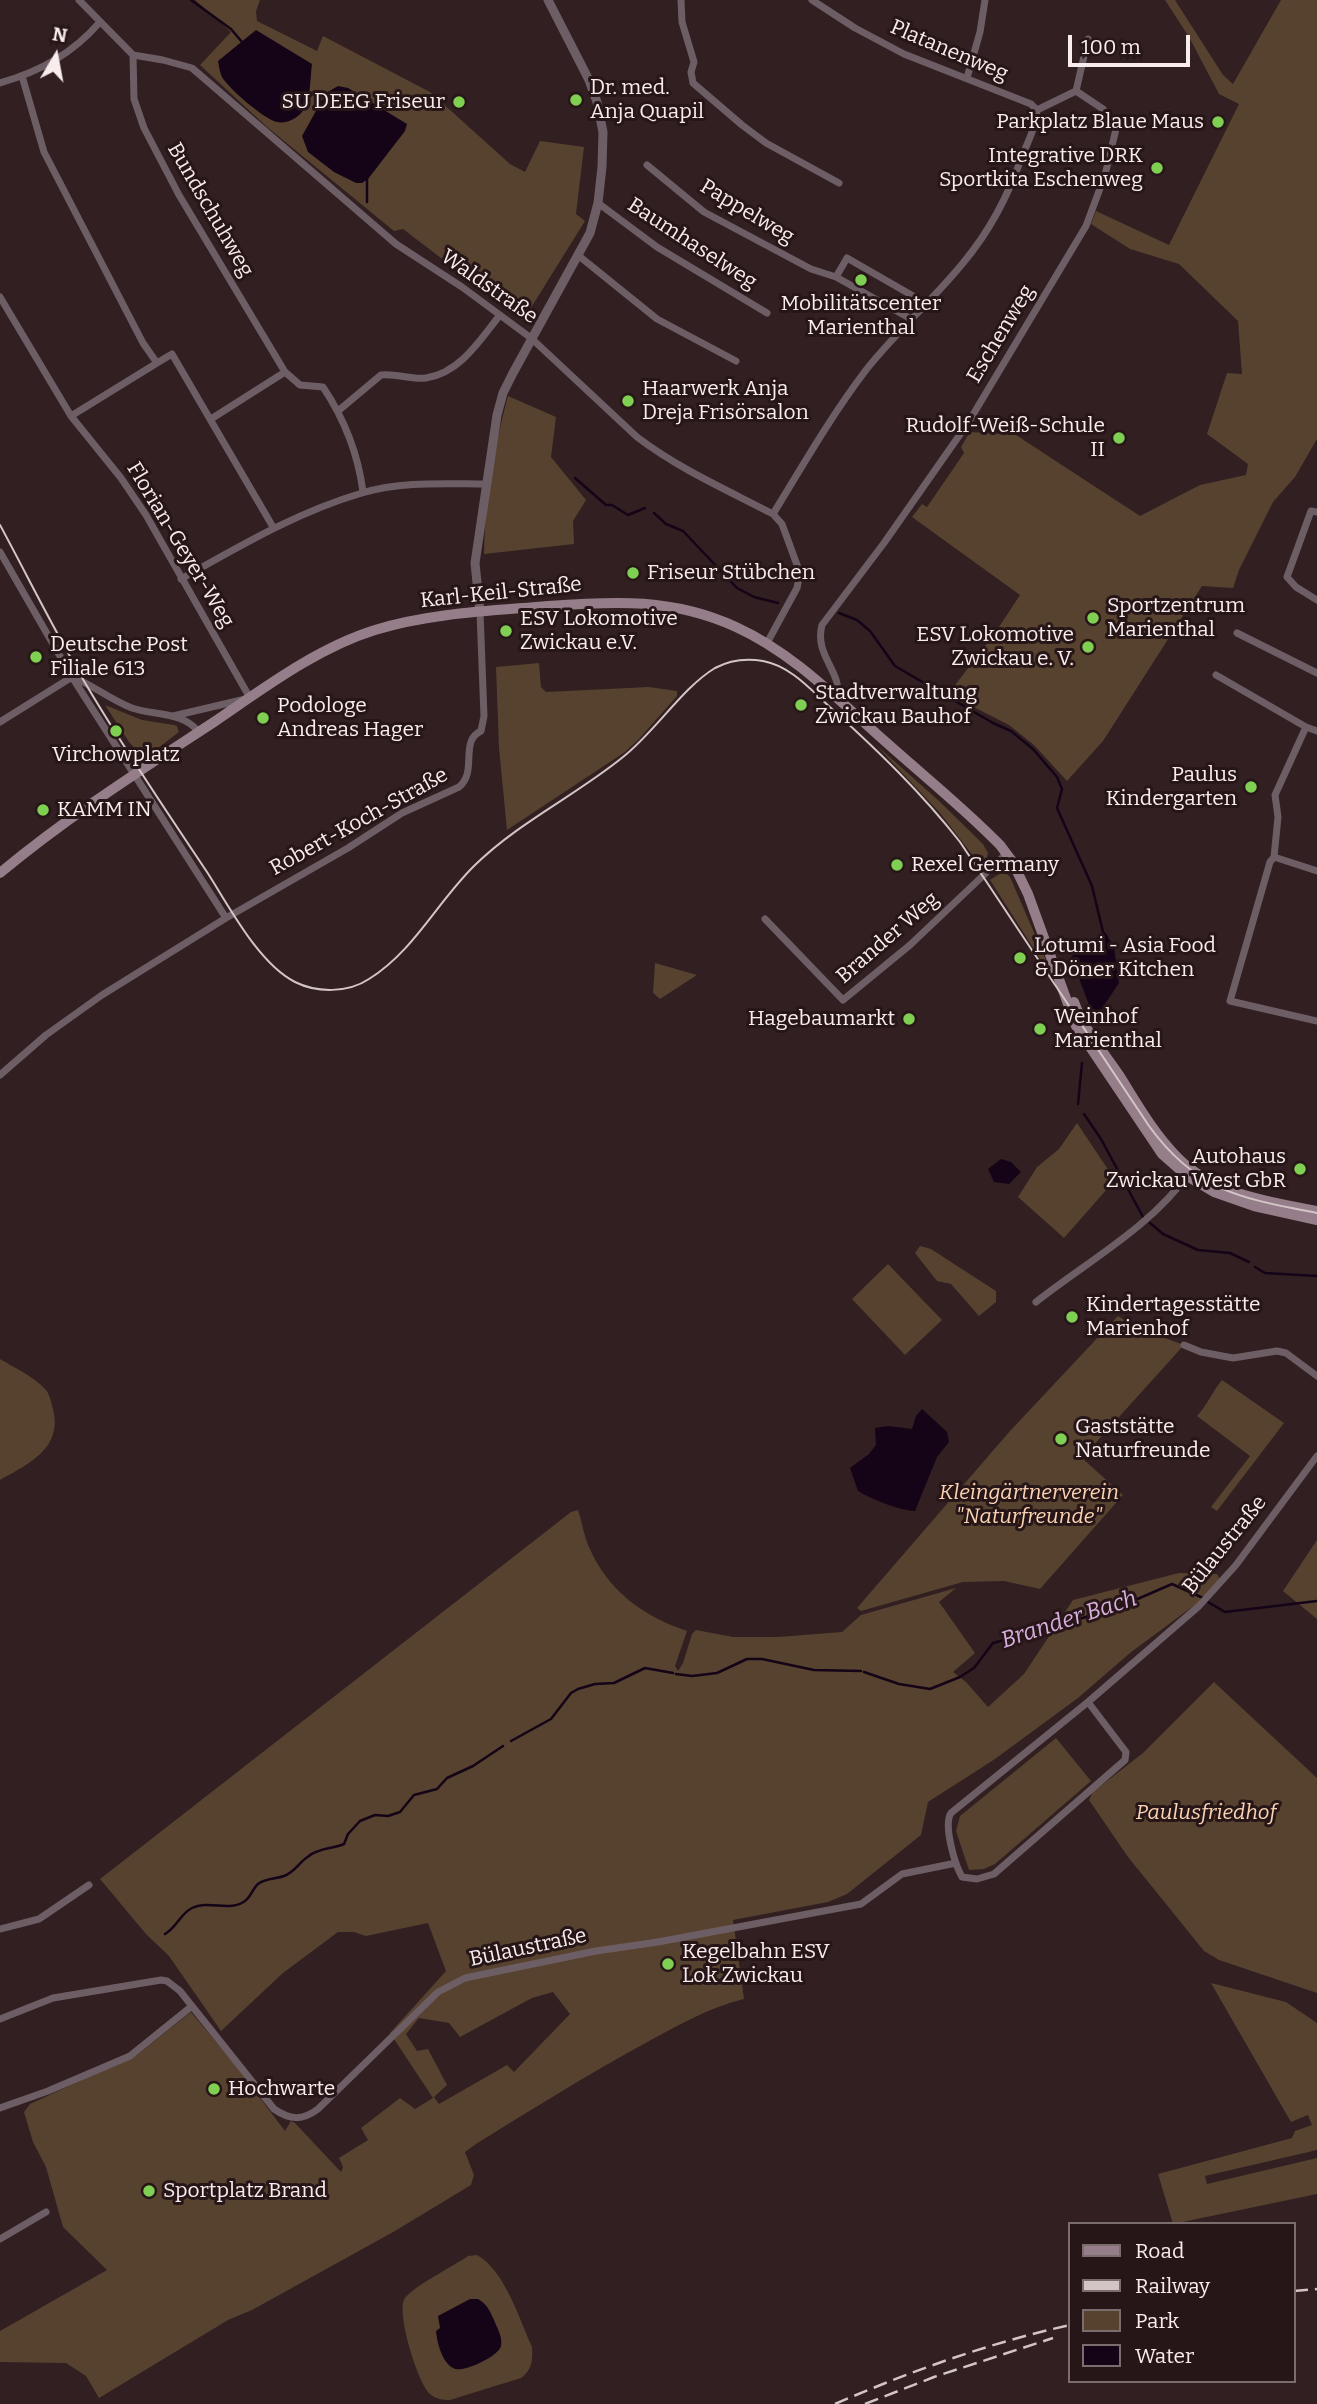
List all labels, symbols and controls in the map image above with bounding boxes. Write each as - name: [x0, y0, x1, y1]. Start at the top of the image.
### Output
- street label: Platanenweg: [886, 15, 1012, 87]
- north arrow: [21, 21, 91, 91]
- scale bar: [1072, 21, 1194, 65]
- text: N: [51, 22, 69, 47]
- text: 100 m: [1081, 34, 1141, 60]
- place label: Dr. med. Anja Quapil: [590, 75, 704, 125]
- place label: SU DEEG Friseur: [282, 89, 445, 115]
- marker: Dr. med. Anja Quapil: [568, 92, 584, 108]
- marker: SU DEEG Friseur: [451, 94, 467, 110]
- place label: Parkplatz Blaue Maus: [996, 109, 1204, 135]
- marker: Parkplatz Blaue Maus: [1210, 114, 1226, 130]
- street label: Bundschuhweg: [161, 138, 259, 282]
- place label: Integrative DRK Sportkita Eschenweg: [939, 143, 1143, 193]
- marker: Integrative DRK Sportkita Eschenweg: [1149, 160, 1165, 176]
- street label: Pappelweg: [695, 174, 799, 250]
- street label: Baumhaselweg: [623, 193, 761, 295]
- street label: Waldstraße: [436, 244, 542, 330]
- marker: Mobilitätscenter Marienthal: [853, 272, 869, 288]
- street label: Eschenweg: [962, 280, 1040, 388]
- place label: Mobilitätscenter Marienthal: [781, 291, 941, 341]
- place label: Haarwerk Anja Dreja Frisörsalon: [642, 376, 809, 426]
- marker: Haarwerk Anja Dreja Frisörsalon: [620, 393, 636, 409]
- place label: Rudolf-Weiß-Schule II: [906, 413, 1105, 463]
- marker: Rudolf-Weiß-Schule II: [1111, 430, 1127, 446]
- street label: Florian-Geyer-Weg: [121, 458, 239, 632]
- place label: Friseur Stübchen: [647, 560, 815, 586]
- marker: Friseur Stübchen: [625, 565, 641, 581]
- street label: Karl-Keil-Straße: [419, 572, 583, 614]
- place label: Sportzentrum Marienthal: [1107, 593, 1245, 643]
- place label: ESV Lokomotive Zwickau e.V.: [520, 606, 678, 656]
- marker: Sportzentrum Marienthal: [1085, 610, 1101, 626]
- place label: ESV Lokomotive Zwickau e. V.: [916, 622, 1074, 672]
- marker: ESV Lokomotive Zwickau e.V.: [498, 623, 514, 639]
- place label: Deutsche Post Filiale 613: [50, 632, 188, 682]
- marker: ESV Lokomotive Zwickau e. V.: [1080, 639, 1096, 655]
- marker: Deutsche Post Filiale 613: [28, 649, 44, 665]
- place label: Stadtverwaltung Zwickau Bauhof: [815, 680, 977, 730]
- place label: Podologe Andreas Hager: [277, 693, 423, 743]
- marker: Stadtverwaltung Zwickau Bauhof: [793, 697, 809, 713]
- marker: Podologe Andreas Hager: [255, 710, 271, 726]
- marker: Virchowplatz: [108, 723, 124, 739]
- place label: Virchowplatz: [52, 742, 180, 768]
- place label: Paulus Kindergarten: [1106, 762, 1237, 812]
- street label: Robert-Koch-Straße: [266, 763, 452, 881]
- marker: Paulus Kindergarten: [1243, 779, 1259, 795]
- place label: KAMM IN: [57, 797, 152, 823]
- marker: KAMM IN: [35, 802, 51, 818]
- place label: Rexel Germany: [911, 852, 1059, 878]
- marker: Rexel Germany: [889, 857, 905, 873]
- street label: Brander Weg: [832, 887, 944, 989]
- place label: Lotumi - Asia Food & Döner Kitchen: [1034, 933, 1216, 983]
- marker: Lotumi - Asia Food & Döner Kitchen: [1012, 950, 1028, 966]
- place label: Weinhof Marienthal: [1054, 1004, 1162, 1054]
- place label: Hagebaumarkt: [748, 1006, 895, 1032]
- marker: Hagebaumarkt: [901, 1011, 917, 1027]
- marker: Weinhof Marienthal: [1032, 1021, 1048, 1037]
- place label: Autohaus Zwickau West GbR: [1106, 1144, 1286, 1194]
- marker: Autohaus Zwickau West GbR: [1292, 1161, 1308, 1177]
- place label: Kindertagesstätte Marienhof: [1086, 1292, 1261, 1342]
- marker: Kindertagesstätte Marienhof: [1064, 1309, 1080, 1325]
- place label: Gaststätte Naturfreunde: [1075, 1414, 1211, 1464]
- marker: Gaststätte Naturfreunde: [1053, 1431, 1069, 1447]
- park label: Kleingärtnerverein "Naturfreunde": [939, 1480, 1119, 1530]
- street label: Bülaustraße: [1178, 1491, 1272, 1599]
- water label: Brander Bach: [998, 1585, 1140, 1655]
- park label: Paulusfriedhof: [1136, 1800, 1276, 1826]
- street label: Bülaustraße: [467, 1923, 589, 1973]
- place label: Kegelbahn ESV Lok Zwickau: [682, 1939, 830, 1989]
- marker: Kegelbahn ESV Lok Zwickau: [660, 1956, 676, 1972]
- place label: Hochwarte: [228, 2076, 335, 2102]
- marker: Hochwarte: [206, 2081, 222, 2097]
- place label: Sportplatz Brand: [163, 2178, 327, 2204]
- marker: Sportplatz Brand: [141, 2183, 157, 2199]
- legend: [1068, 2222, 1296, 2383]
- text: Road: [1135, 2238, 1184, 2264]
- text: Railway: [1135, 2273, 1210, 2299]
- text: Park: [1135, 2308, 1179, 2334]
- text: Water: [1135, 2343, 1194, 2369]

